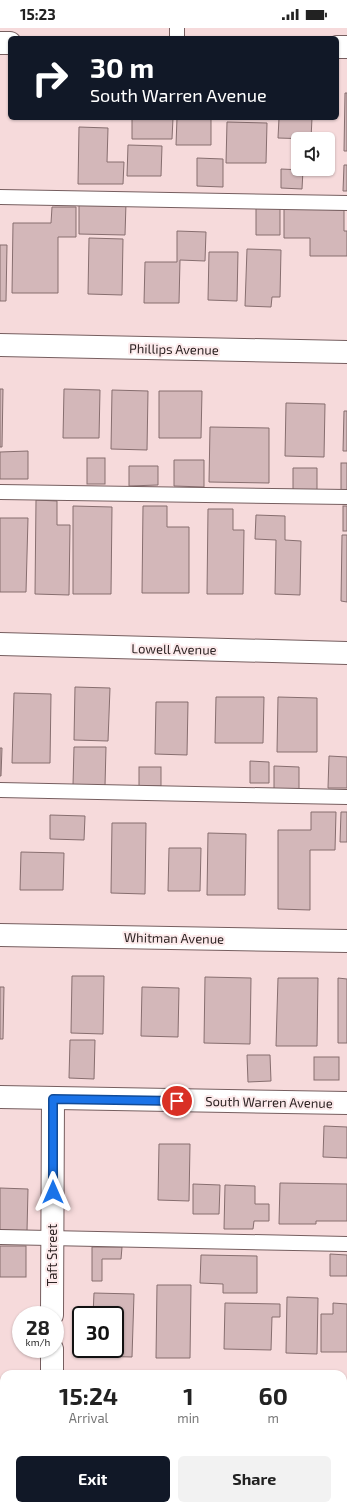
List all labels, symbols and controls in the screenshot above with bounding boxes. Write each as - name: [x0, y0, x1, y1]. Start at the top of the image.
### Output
- text: 15:23: [20, 5, 56, 23]
- text: 30 m: [90, 50, 154, 84]
- icon: right: [24, 52, 76, 104]
- text: South Warren Avenue: [90, 84, 267, 106]
- map controls: [291, 132, 335, 176]
- button: sound: [291, 132, 335, 176]
- street label: Phillips Avenue: [129, 340, 219, 358]
- street label: Lowell Avenue: [131, 640, 217, 658]
- street label: Whitman Avenue: [124, 929, 224, 947]
- pin: [160, 1084, 194, 1118]
- icon: arrive: [166, 1090, 188, 1112]
- street label: South Warren Avenue: [205, 1093, 333, 1111]
- position arrow: [32, 1171, 74, 1213]
- street label: Taft Street: [44, 1224, 60, 1286]
- speed limit sign: 30: [72, 1306, 124, 1358]
- text: 28: [26, 1315, 50, 1339]
- text: km/h: [26, 1336, 50, 1348]
- text: 15:24: [59, 1381, 118, 1410]
- text: 1: [183, 1381, 194, 1410]
- text: 60: [259, 1381, 288, 1410]
- text: Arrival: [69, 1410, 108, 1426]
- text: min: [177, 1410, 199, 1426]
- text: m: [267, 1410, 279, 1426]
- button: Exit: [16, 1456, 170, 1502]
- button: Share: [178, 1456, 331, 1502]

